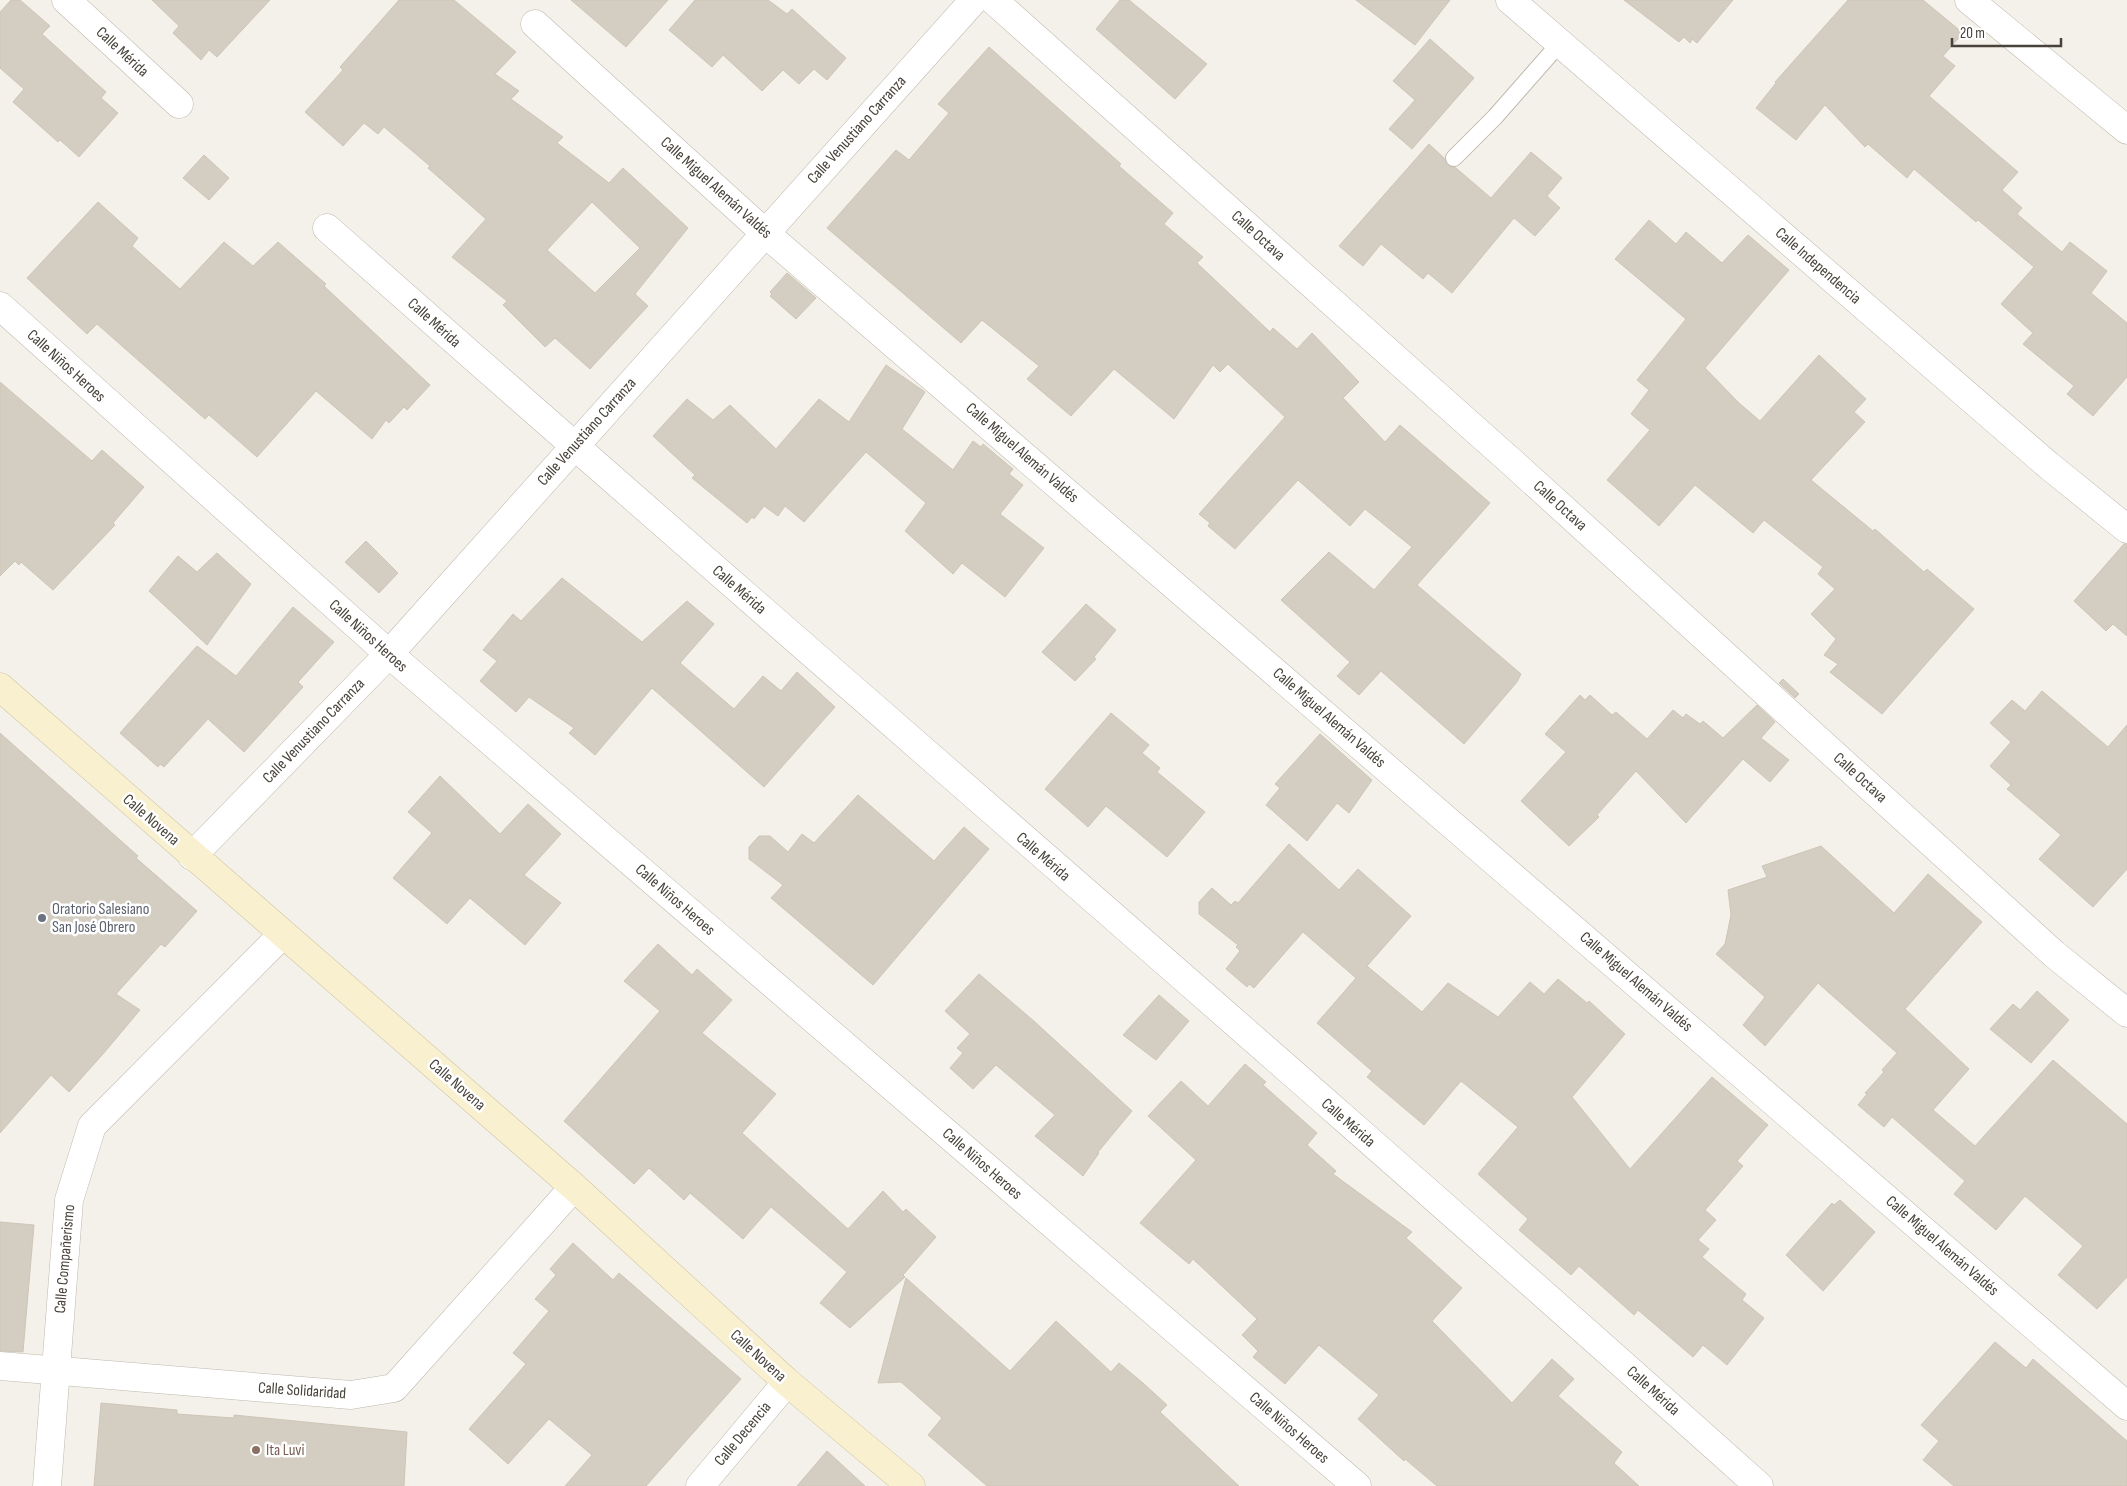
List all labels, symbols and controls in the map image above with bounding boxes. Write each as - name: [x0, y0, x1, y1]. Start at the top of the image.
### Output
- scale bar: [1952, 15, 2061, 47]
- street label: Calle Mérida: [92, 23, 152, 81]
- text: 20 m: [1960, 24, 1985, 43]
- street label: Calle Venustiano Carranza: [804, 72, 910, 188]
- street label: Calle Miguel Alemán Valdés: [656, 133, 776, 243]
- street label: Calle Octava: [1227, 207, 1289, 265]
- street label: Calle Independencia: [1771, 224, 1865, 308]
- street label: Calle Mérida: [404, 294, 464, 352]
- street label: Calle Niños Heroes: [23, 326, 109, 406]
- street label: Calle Venustiano Carranza: [534, 374, 640, 490]
- street label: Calle Miguel Alemán Valdés: [962, 399, 1082, 507]
- street label: Calle Octava: [1529, 477, 1591, 535]
- street label: Calle Mérida: [708, 562, 770, 618]
- street label: Calle Niños Heroes: [325, 596, 411, 676]
- street label: Calle Miguel Alemán Valdés: [1269, 664, 1389, 772]
- street label: Calle Venustiano Carranza: [259, 675, 369, 787]
- street label: Calle Octava: [1829, 749, 1891, 807]
- street label: Calle Novena: [119, 790, 183, 850]
- street label: Calle Mérida: [1012, 829, 1074, 885]
- street label: Calle Niños Heroes: [631, 860, 719, 940]
- place label: Oratorio Salesiano San José Obrero: [52, 900, 149, 937]
- marker: Oratorio Salesiano San José Obrero: [36, 912, 48, 924]
- street label: Calle Miguel Alemán Valdés: [1576, 928, 1696, 1036]
- street label: Calle Novena: [425, 1055, 489, 1115]
- street label: Calle Mérida: [1317, 1095, 1379, 1151]
- street label: Calle Niños Heroes: [938, 1124, 1026, 1204]
- street label: Calle Miguel Alemán Valdés: [1882, 1192, 2002, 1300]
- street label: Calle Compañerismo: [51, 1204, 79, 1314]
- street label: Calle Novena: [726, 1326, 790, 1386]
- street label: Calle Mérida: [1623, 1362, 1683, 1420]
- street label: Calle Solidaridad: [257, 1378, 347, 1404]
- street label: Calle Niños Heroes: [1245, 1388, 1333, 1468]
- street label: Calle Decencia: [711, 1398, 775, 1470]
- place label: Ita Luvi: [266, 1441, 305, 1460]
- marker: Ita Luvi: [250, 1444, 262, 1456]

